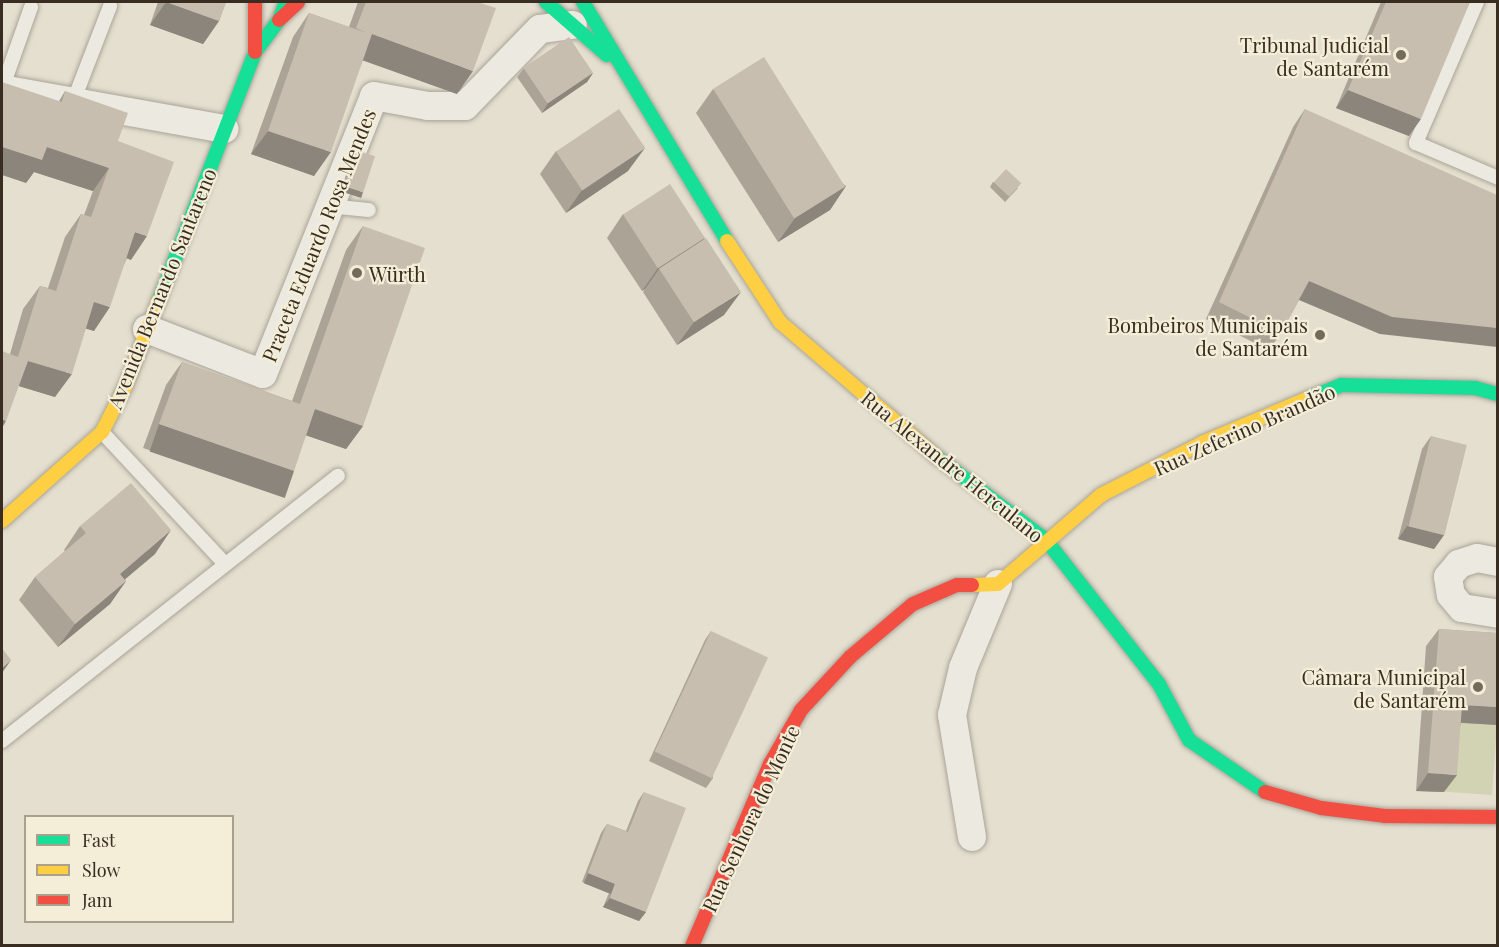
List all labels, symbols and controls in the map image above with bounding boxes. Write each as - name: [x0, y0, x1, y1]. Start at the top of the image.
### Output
- place label: Tribunal Judicial de Santarém: [1240, 32, 1389, 79]
- marker: Tribunal Judicial de Santarém: [1394, 48, 1408, 62]
- street label: Praceta Eduardo Rosa Mendes: [256, 105, 380, 365]
- street label: Avenida Bernardo Santareno: [102, 164, 220, 412]
- place label: Würth: [369, 261, 426, 285]
- marker: Würth: [350, 266, 364, 280]
- place label: Bombeiros Municipais de Santarém: [1108, 312, 1308, 359]
- marker: Bombeiros Municipais de Santarém: [1313, 328, 1327, 342]
- street label: Rua Zeferino Brandão: [1150, 378, 1338, 480]
- street label: Rua Alexandre Herculano: [857, 385, 1049, 547]
- place label: Câmara Municipal de Santarém: [1301, 664, 1466, 711]
- marker: Câmara Municipal de Santarém: [1471, 680, 1485, 694]
- street label: Rua Senhora do Monte: [696, 721, 804, 915]
- legend: [24, 815, 234, 923]
- text: Fast: [82, 828, 115, 852]
- text: Slow: [82, 858, 120, 882]
- text: Jam: [82, 888, 112, 912]

